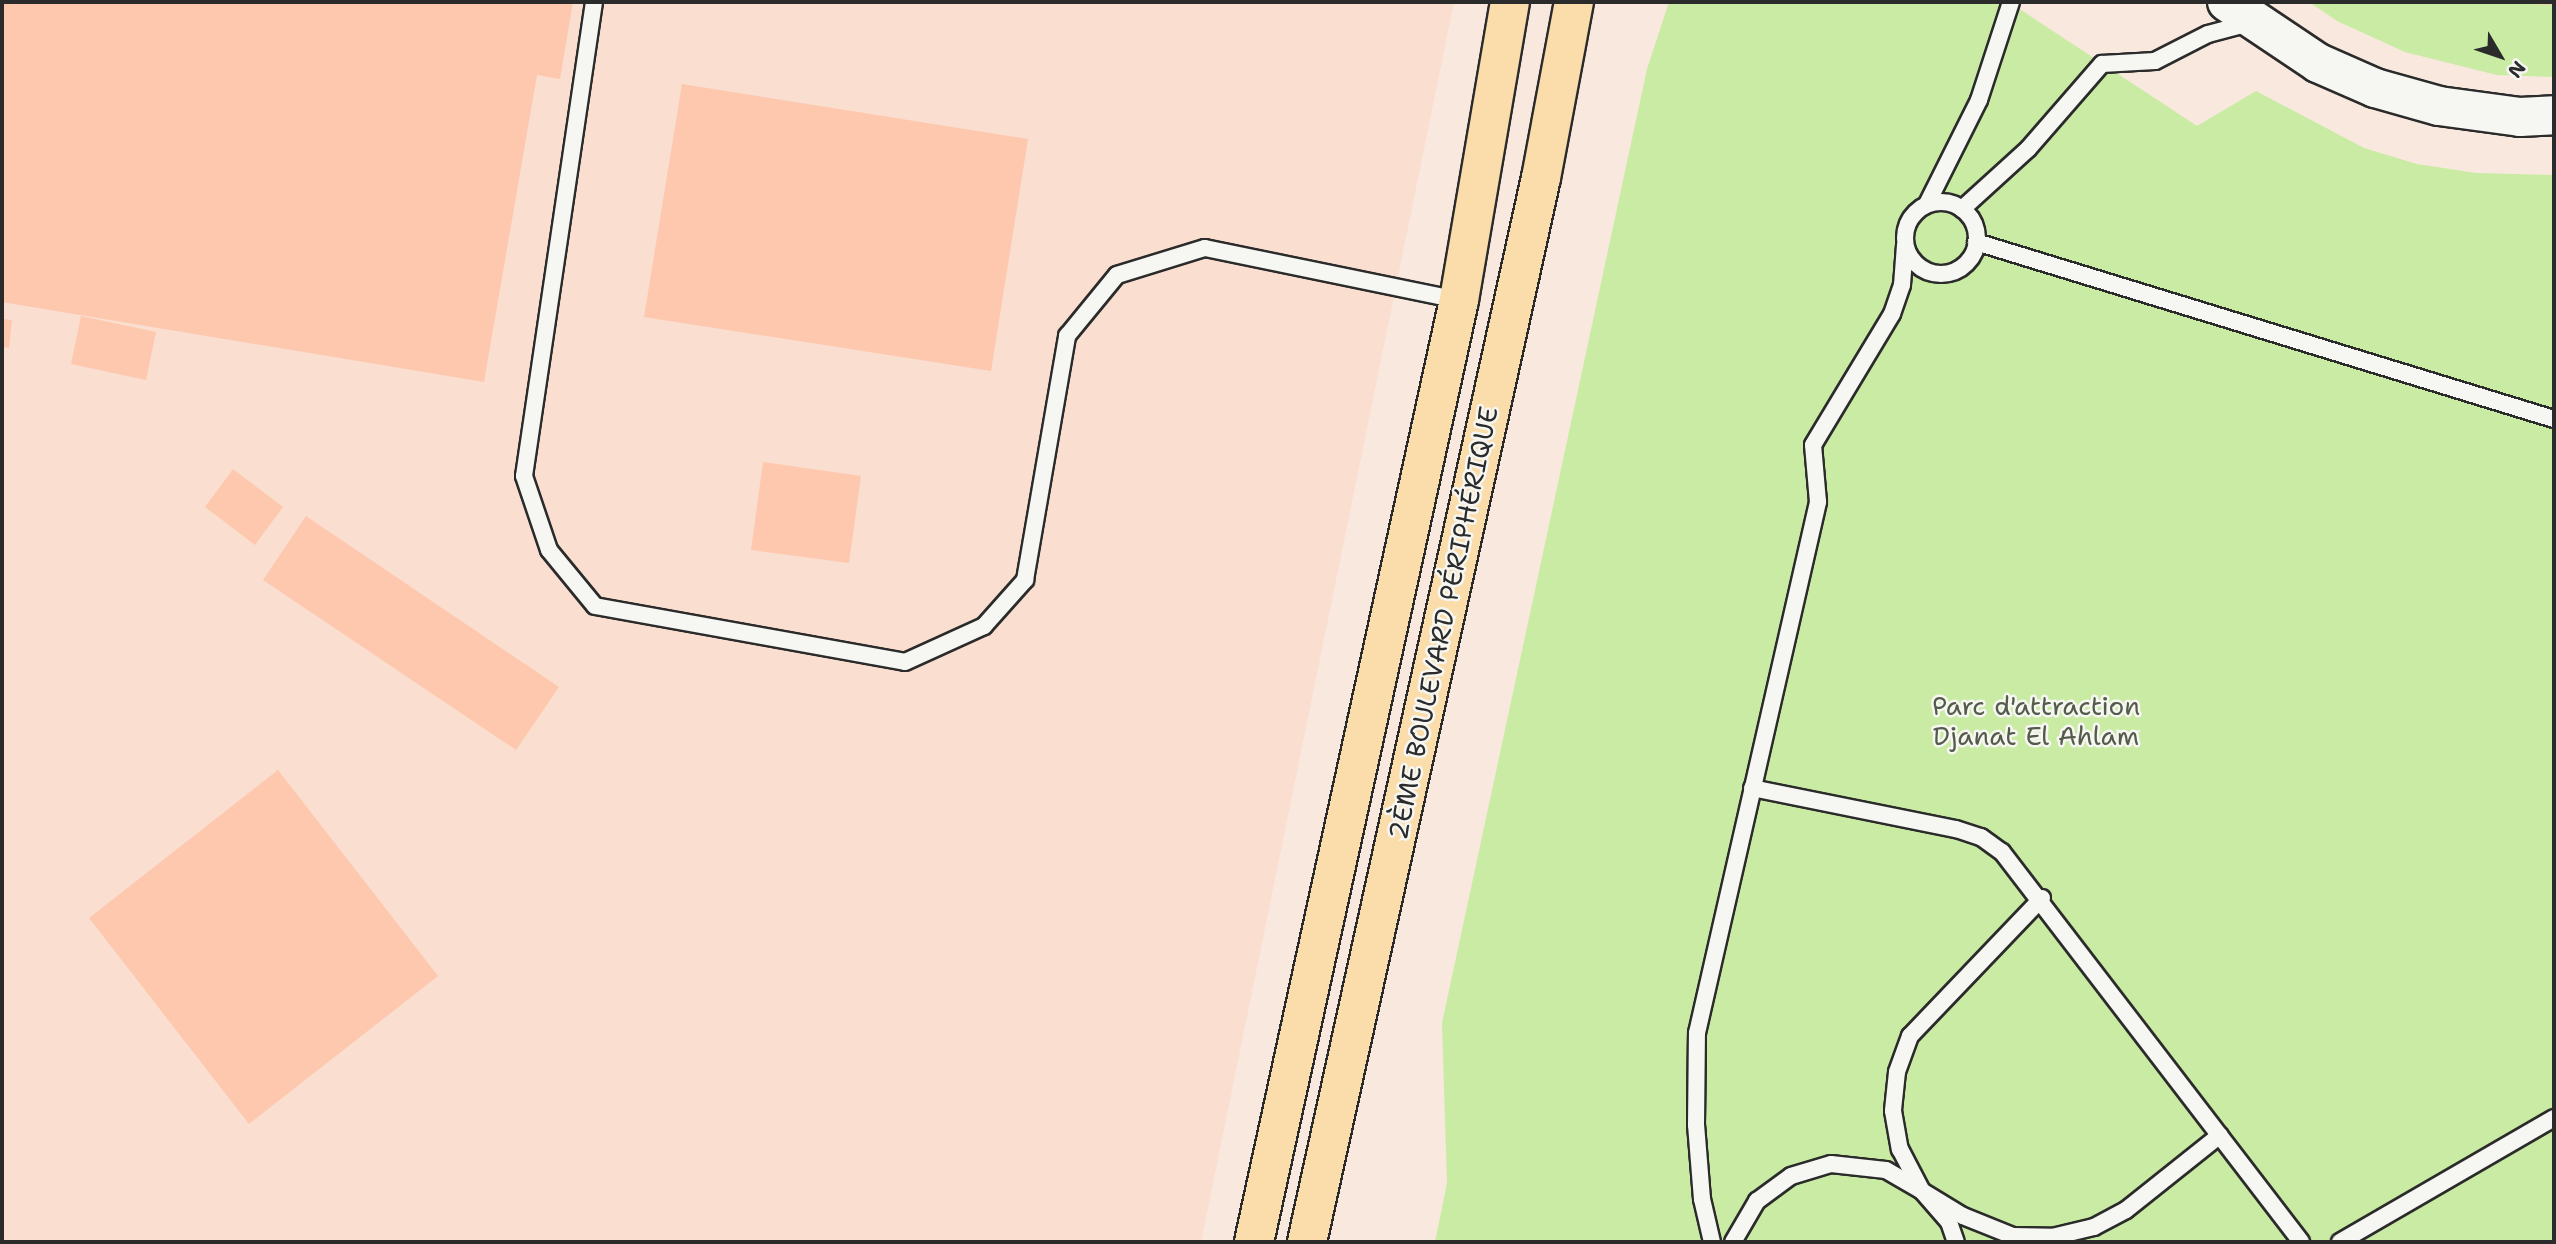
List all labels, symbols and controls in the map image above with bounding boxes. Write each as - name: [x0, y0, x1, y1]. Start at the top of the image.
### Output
- north arrow: [2465, 21, 2535, 91]
- text: N: [2502, 56, 2531, 83]
- street label: 2ÈME BOULEVARD PÉRIPHÉRIQUE: [1382, 404, 1504, 842]
- park label: Parc d'attraction Djanat El Ahlam: [1932, 690, 2140, 752]

